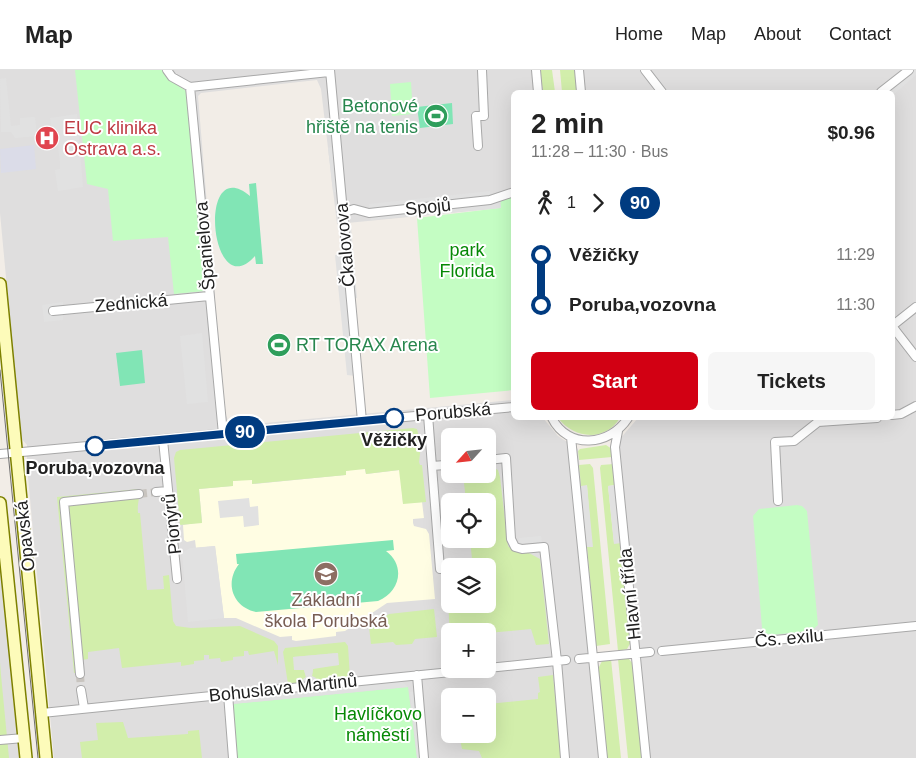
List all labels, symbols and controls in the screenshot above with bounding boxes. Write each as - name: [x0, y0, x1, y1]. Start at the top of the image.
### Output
- text: Map: [25, 21, 73, 48]
- text: Home: [615, 24, 663, 44]
- text: Map: [691, 24, 726, 44]
- text: About: [754, 24, 801, 44]
- text: Contact: [829, 24, 891, 44]
- place label: Betonové hřiště na tenis: [306, 96, 418, 137]
- sports icon: Betonové hřiště na tenis: [423, 103, 449, 129]
- text: 2 min: [531, 108, 604, 139]
- place label: EUC klinika Ostrava a.s.: [64, 118, 161, 159]
- text: $0.96: [827, 122, 875, 143]
- hospital icon: EUC klinika Ostrava a.s.: [34, 125, 60, 151]
- text: 11:28 – 11:30 · Bus: [531, 143, 668, 160]
- icon: walk: [531, 189, 559, 217]
- icon: forward: [584, 189, 612, 217]
- text: 90: [630, 193, 650, 213]
- text: 1: [567, 194, 576, 211]
- street label: Spojů: [404, 195, 452, 219]
- street label: Španielova: [190, 200, 219, 291]
- street label: Čkalovova: [330, 201, 359, 288]
- park label: park Florida: [439, 240, 495, 281]
- text: Věžičky: [569, 244, 639, 265]
- text: 11:29: [836, 246, 875, 263]
- street label: Zednická: [94, 290, 169, 316]
- text: Poruba,vozovna: [569, 294, 716, 315]
- text: 11:30: [836, 296, 875, 313]
- sports icon: RT TORAX Arena: [266, 332, 292, 358]
- place label: RT TORAX Arena: [296, 335, 439, 355]
- button: Start: [531, 352, 698, 410]
- button: Tickets: [708, 352, 875, 410]
- street label: Porubská: [414, 399, 493, 425]
- marker: Věžičky: [384, 408, 404, 428]
- line badge: 90: [222, 416, 268, 448]
- text: 90: [235, 422, 255, 442]
- north arrow: [441, 428, 496, 482]
- map controls: [441, 428, 496, 743]
- place label: Věžičky: [361, 430, 427, 450]
- marker: Poruba,vozovna: [85, 436, 105, 456]
- place label: Poruba,vozovna: [25, 458, 165, 478]
- street label: Pionýrů: [159, 493, 185, 555]
- button: locate: [441, 493, 496, 548]
- street label: Opavská: [11, 499, 39, 572]
- street label: Hlavní třída: [615, 546, 645, 641]
- button: layers: [441, 558, 496, 613]
- school or university icon: Základní škola Porubská: [313, 561, 339, 587]
- place label: Základní škola Porubská: [264, 590, 389, 631]
- button: +: [441, 623, 496, 678]
- street label: Čs. exilu: [754, 624, 824, 651]
- street label: Bohuslava Martinů: [208, 670, 358, 706]
- button: −: [441, 688, 496, 743]
- park label: Havlíčkovo náměstí: [334, 704, 422, 745]

